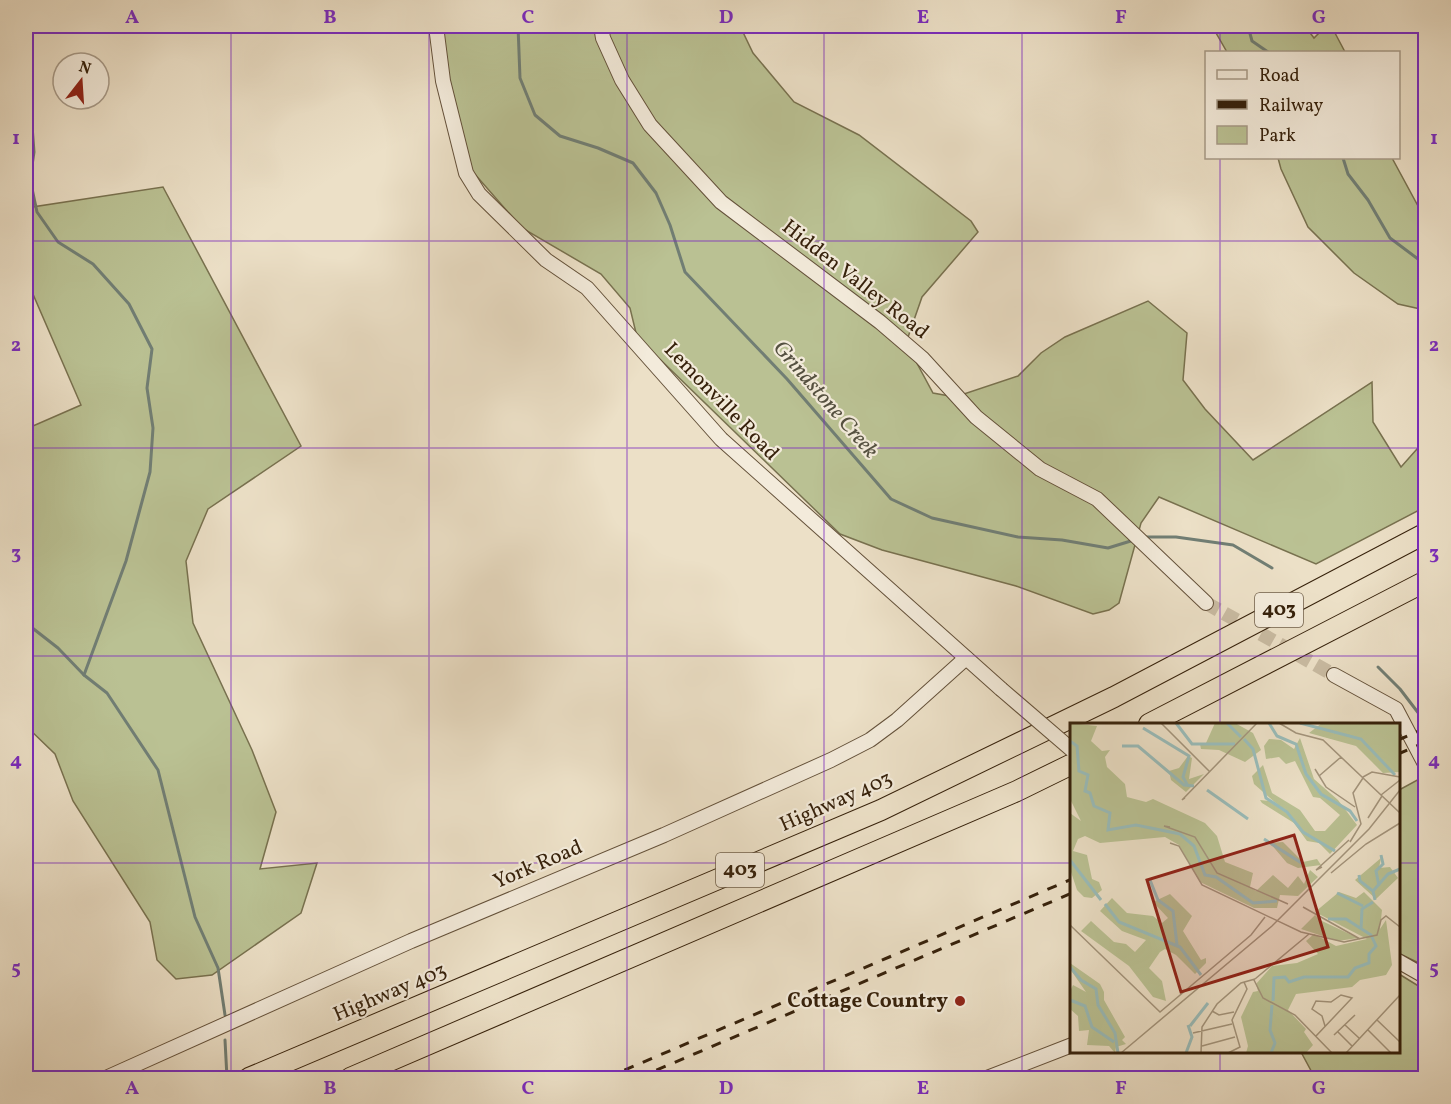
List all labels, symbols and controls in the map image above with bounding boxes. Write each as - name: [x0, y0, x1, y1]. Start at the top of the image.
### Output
- text: A: [125, 4, 139, 32]
- text: B: [323, 4, 337, 32]
- text: C: [522, 4, 535, 32]
- text: D: [719, 4, 733, 32]
- text: E: [917, 4, 929, 32]
- text: F: [1115, 4, 1127, 32]
- text: G: [1312, 4, 1326, 32]
- north arrow: [51, 51, 111, 111]
- legend: [1205, 51, 1400, 159]
- text: N: [76, 56, 94, 81]
- text: Road: [1259, 64, 1300, 89]
- text: Railway: [1259, 94, 1323, 119]
- text: Park: [1259, 124, 1296, 149]
- text: 1: [12, 125, 20, 153]
- text: 1: [1430, 125, 1438, 153]
- street label: Hidden Valley Road: [775, 213, 935, 347]
- text: 2: [11, 332, 21, 360]
- text: 2: [1429, 332, 1439, 360]
- water label: Grindstone Creek: [765, 334, 885, 466]
- street label: Lemonville Road: [657, 336, 785, 468]
- text: 3: [11, 540, 21, 568]
- text: 3: [1429, 540, 1439, 568]
- road number: 403: [1255, 593, 1303, 627]
- inset map: [1070, 723, 1400, 1053]
- text: 4: [10, 747, 22, 775]
- text: 4: [1428, 747, 1440, 775]
- street label: Highway 403: [775, 764, 897, 840]
- street label: York Road: [489, 833, 587, 897]
- road number: 403: [716, 853, 764, 887]
- text: 5: [11, 955, 21, 983]
- text: 5: [1429, 955, 1439, 983]
- street label: Highway 403: [329, 956, 451, 1030]
- place label: Cottage Country: [787, 987, 948, 1016]
- marker: Cottage Country: [953, 994, 967, 1008]
- text: A: [125, 1075, 139, 1103]
- text: B: [323, 1075, 337, 1103]
- text: C: [522, 1075, 535, 1103]
- text: D: [719, 1075, 733, 1103]
- text: E: [917, 1075, 929, 1103]
- text: F: [1115, 1075, 1127, 1103]
- text: G: [1312, 1075, 1326, 1103]

